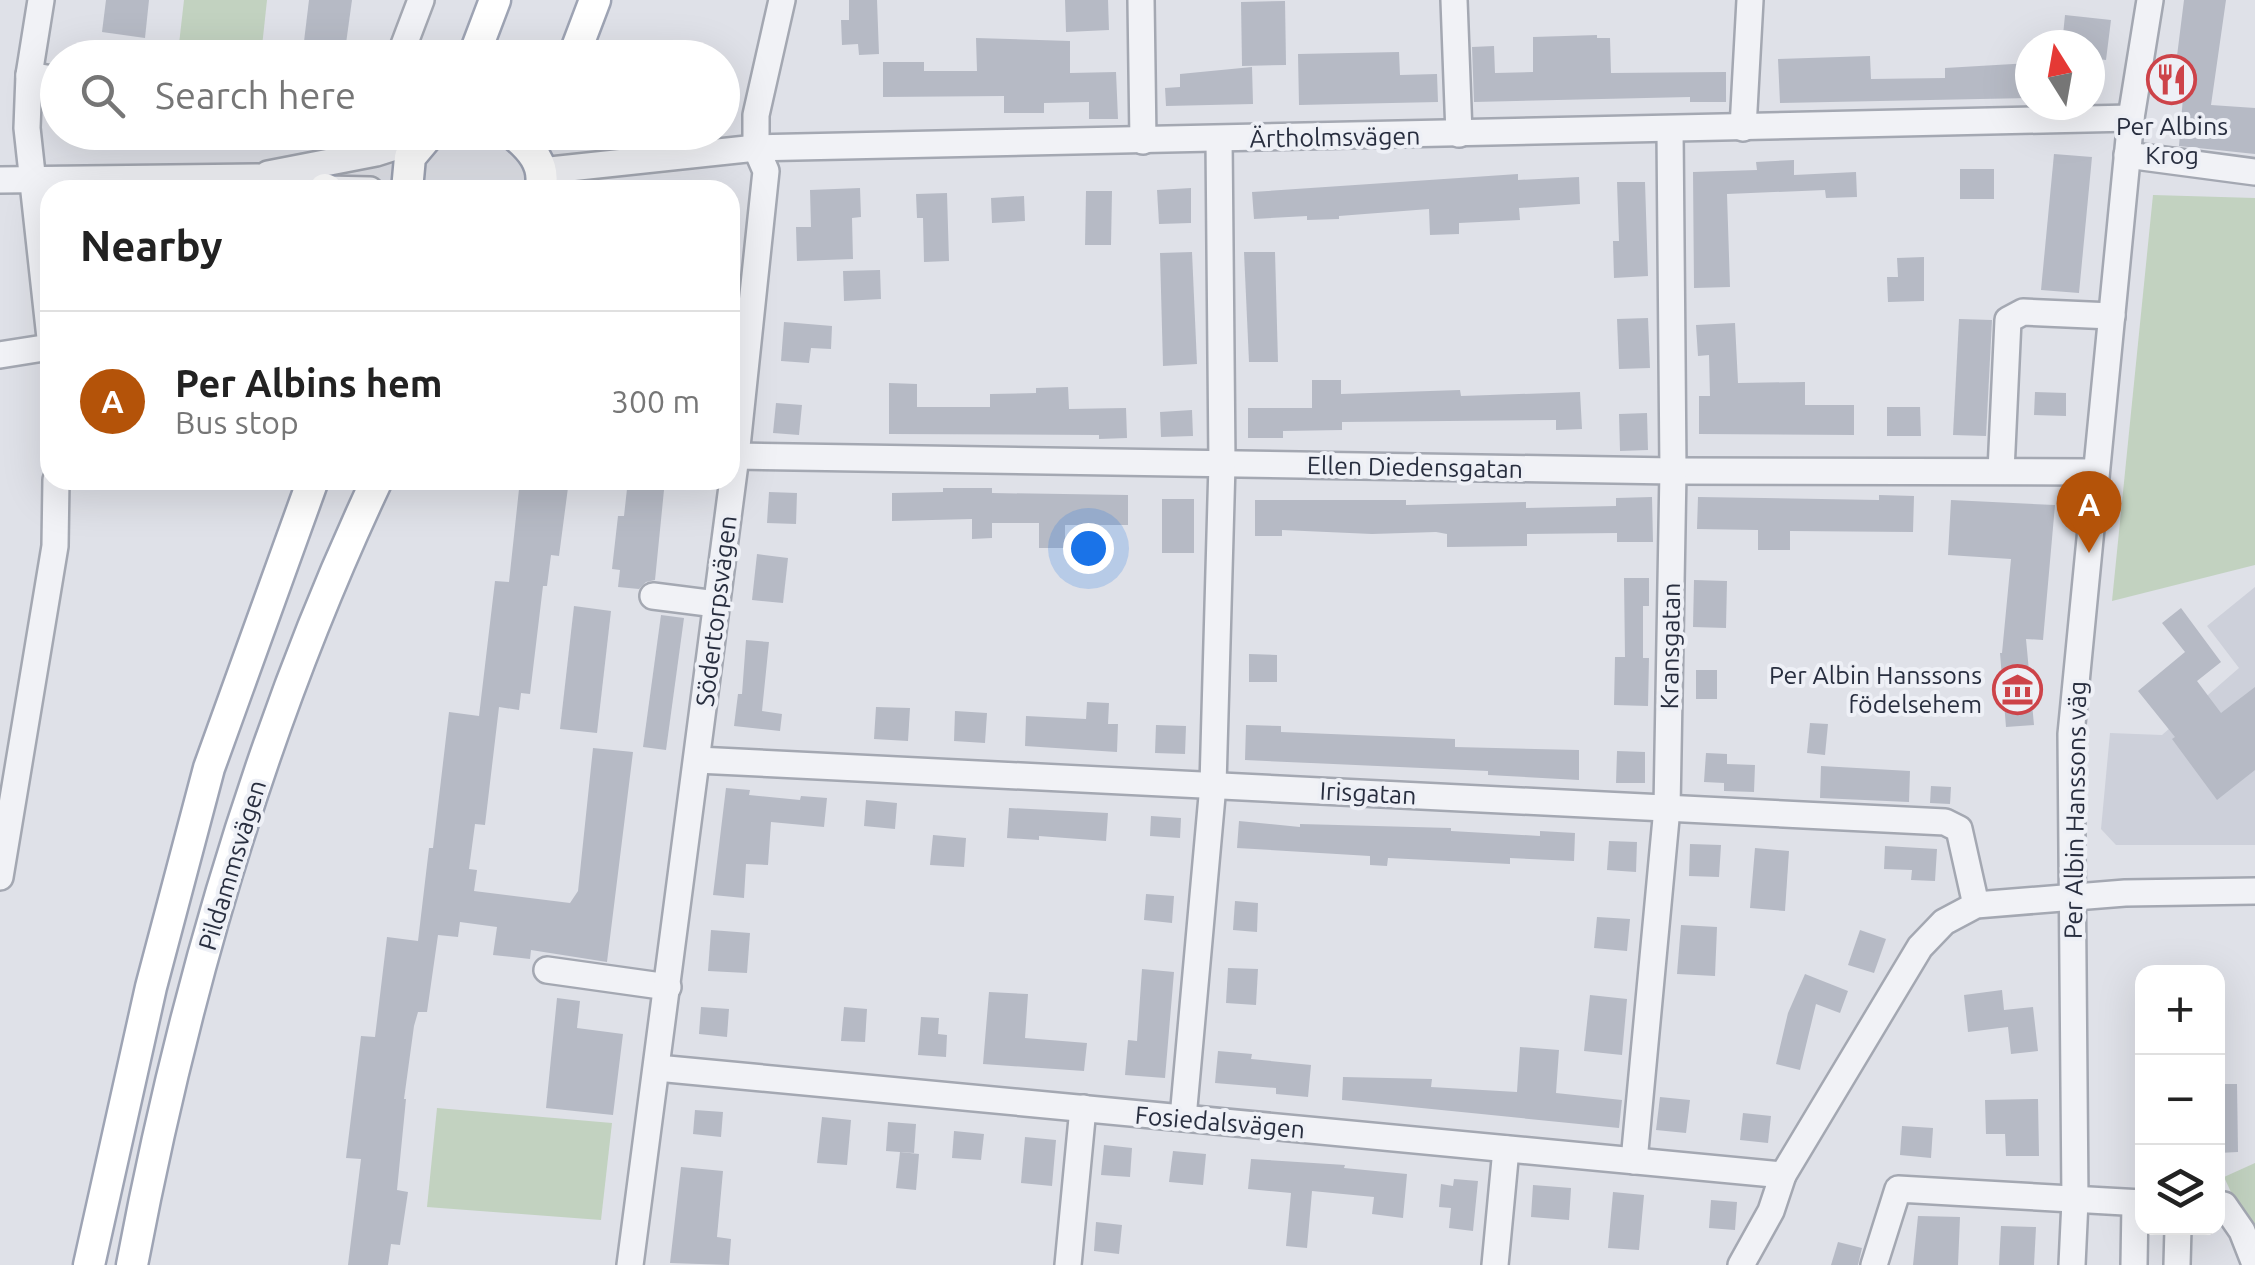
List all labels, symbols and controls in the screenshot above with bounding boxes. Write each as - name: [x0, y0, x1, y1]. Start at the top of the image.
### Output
- north arrow: [2015, 30, 2105, 120]
- search box: [40, 40, 740, 150]
- restaurant icon: Per Albins Krog: [2146, 54, 2198, 106]
- icon: search: [75, 68, 130, 123]
- text: Search here: [155, 74, 356, 116]
- place label: Per Albins Krog: [2116, 112, 2228, 169]
- street label: Ärtholmsvägen: [1249, 122, 1421, 152]
- text: Nearby: [80, 222, 223, 269]
- text: Per Albins hem: [175, 362, 443, 404]
- text: A: [101, 383, 124, 419]
- text: 300 m: [611, 383, 700, 419]
- text: Bus stop: [175, 404, 299, 440]
- street label: Ellen Diedensgatan: [1307, 451, 1523, 483]
- pin: A: [2056, 470, 2122, 553]
- street label: Södertorpsvägen: [690, 514, 742, 708]
- your location: [1063, 523, 1114, 574]
- street label: Kransgatan: [1655, 582, 1685, 710]
- place label: Per Albin Hanssons födelsehem: [1769, 661, 1982, 718]
- museum icon: Per Albin Hanssons födelsehem: [1991, 663, 2043, 715]
- street label: Per Albin Hanssons väg: [2059, 681, 2091, 939]
- street label: Pildammsvägen: [193, 776, 271, 954]
- street label: Irisgatan: [1319, 776, 1417, 810]
- map controls: [2135, 965, 2225, 1235]
- button: +: [2135, 965, 2225, 1055]
- button: −: [2135, 1055, 2225, 1145]
- street label: Fosiedalsvägen: [1134, 1101, 1306, 1143]
- button: layers: [2135, 1145, 2225, 1235]

